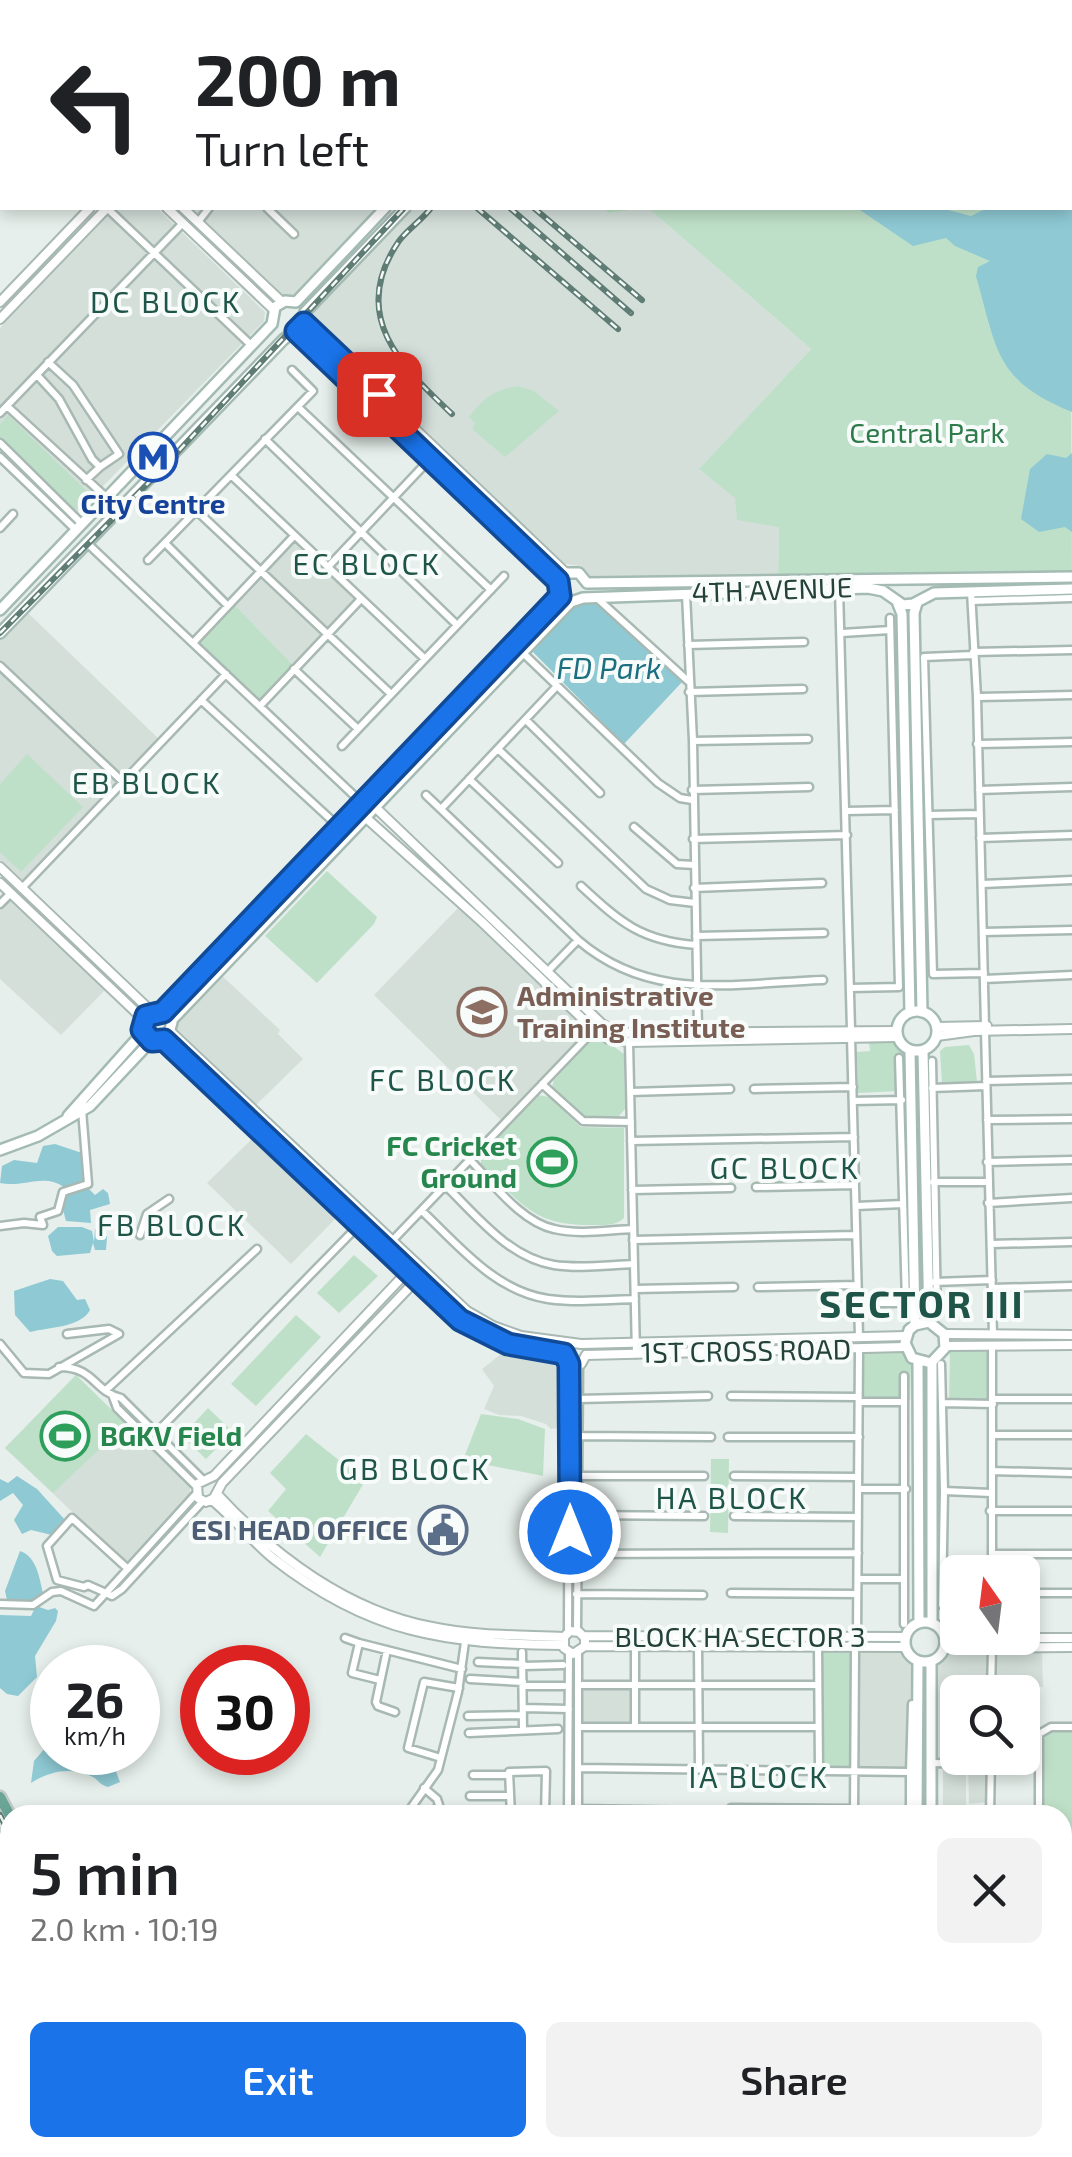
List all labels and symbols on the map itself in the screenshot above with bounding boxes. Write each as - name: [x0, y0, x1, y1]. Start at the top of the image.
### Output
- district label: DC BLOCK: [90, 283, 242, 319]
- pin: [337, 352, 422, 437]
- park label: Central Park: [849, 415, 1005, 449]
- metro station icon: City Centre: [127, 431, 179, 483]
- place label: City Centre: [80, 486, 226, 520]
- district label: EC BLOCK: [293, 545, 441, 581]
- street label: 4TH AVENUE: [691, 569, 853, 609]
- water label: FD Park: [557, 649, 662, 685]
- district label: EB BLOCK: [72, 764, 222, 800]
- place label: Administrative Training Institute: [517, 978, 745, 1044]
- school or university icon: Administrative Training Institute: [456, 986, 508, 1038]
- district label: FC BLOCK: [369, 1061, 517, 1097]
- place label: FC Cricket Ground: [386, 1128, 517, 1194]
- sports icon: FC Cricket Ground: [526, 1136, 578, 1188]
- district label: GC BLOCK: [709, 1149, 861, 1185]
- district label: FB BLOCK: [97, 1206, 247, 1242]
- district label: SECTOR III: [819, 1280, 1025, 1326]
- street label: 1ST CROSS ROAD: [641, 1331, 851, 1369]
- sports icon: BGKV Field: [39, 1410, 91, 1462]
- place label: BGKV Field: [100, 1418, 242, 1452]
- district label: GB BLOCK: [339, 1450, 491, 1486]
- district label: HA BLOCK: [655, 1479, 809, 1515]
- position arrow: [518, 1480, 622, 1584]
- public building icon: ESI HEAD OFFICE: [417, 1504, 469, 1556]
- place label: ESI HEAD OFFICE: [191, 1512, 408, 1546]
- north arrow: [940, 1555, 1040, 1655]
- street label: BLOCK HA SECTOR 3: [614, 1619, 866, 1653]
- speed limit sign: 30: [180, 1645, 310, 1775]
- district label: IA BLOCK: [689, 1758, 829, 1794]

